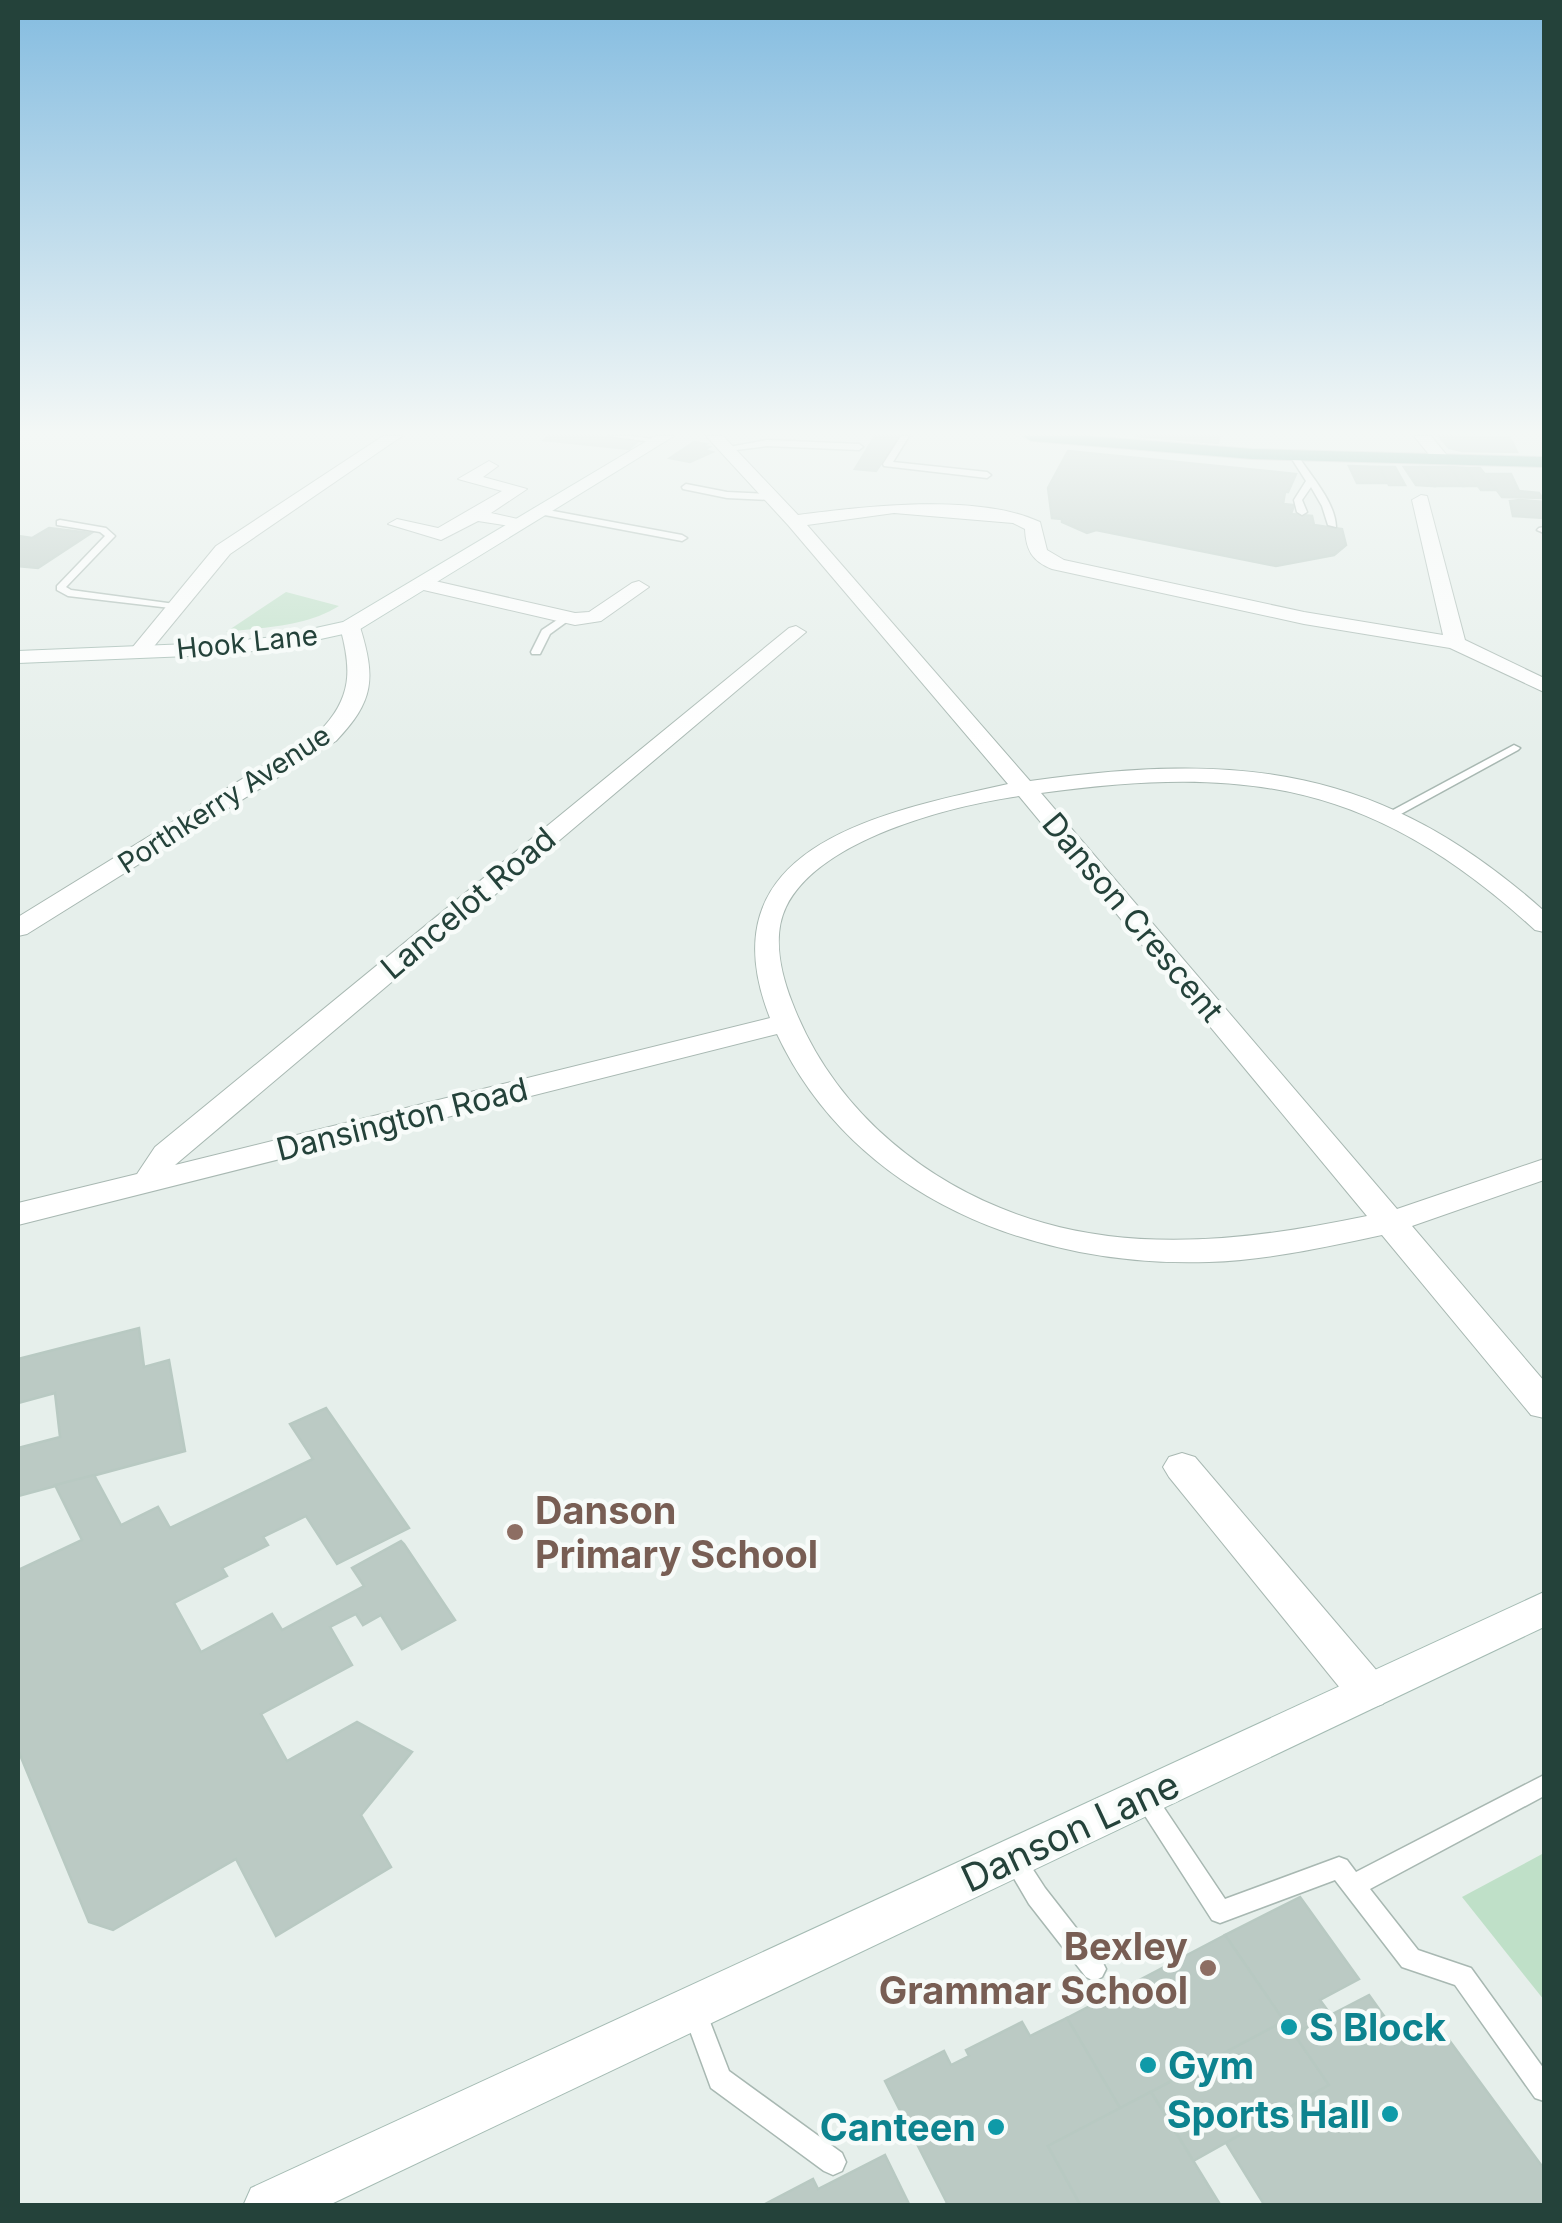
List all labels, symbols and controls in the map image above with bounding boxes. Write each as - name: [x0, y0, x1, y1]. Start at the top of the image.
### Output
- street label: Hook Lane: [175, 618, 319, 666]
- street label: Porthkerry Avenue: [111, 718, 337, 880]
- street label: Danson Crescent: [1034, 805, 1232, 1029]
- street label: Lancelot Road: [373, 819, 563, 987]
- street label: Dansington Road: [272, 1069, 532, 1169]
- place label: Danson Primary School: [535, 1487, 818, 1577]
- marker: Danson Primary School: [504, 1521, 526, 1543]
- street label: Danson Lane: [954, 1761, 1186, 1901]
- place label: Bexley Grammar School: [879, 1923, 1188, 2013]
- marker: Bexley Grammar School: [1197, 1957, 1219, 1979]
- place label: S Block: [1309, 2004, 1446, 2050]
- marker: S Block: [1278, 2016, 1300, 2038]
- place label: Gym: [1168, 2042, 1254, 2088]
- marker: Gym: [1137, 2054, 1159, 2076]
- place label: Sports Hall: [1167, 2091, 1370, 2137]
- marker: Sports Hall: [1379, 2103, 1401, 2125]
- place label: Canteen: [820, 2104, 976, 2150]
- marker: Canteen: [985, 2116, 1007, 2138]

